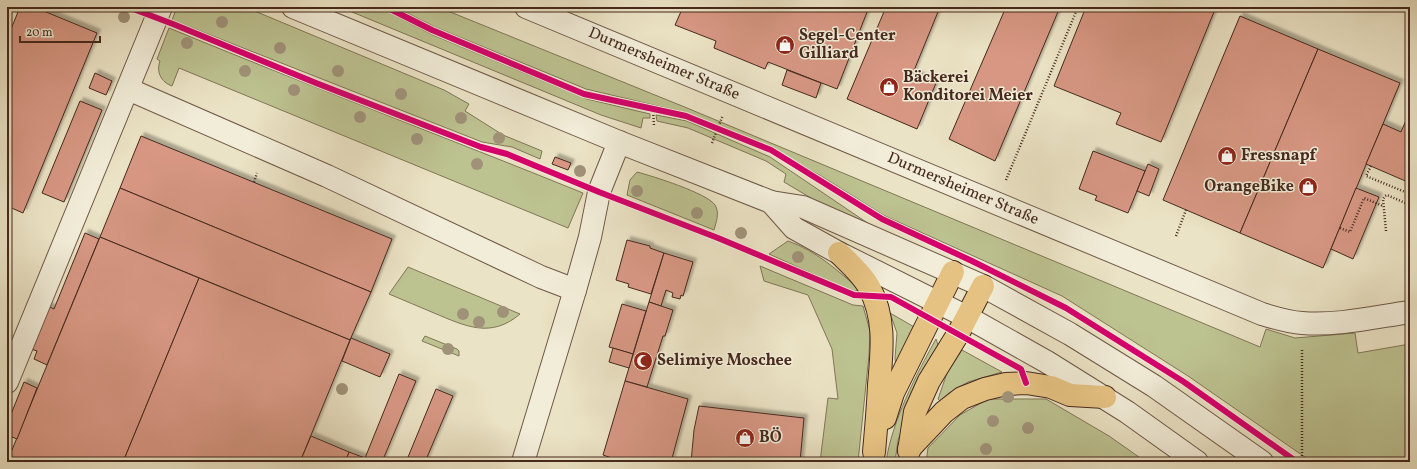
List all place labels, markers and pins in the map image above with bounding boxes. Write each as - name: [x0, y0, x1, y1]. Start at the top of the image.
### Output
- place label: Segel-Center Gilliard: [799, 25, 896, 65]
- shop icon: Segel-Center Gilliard: [774, 34, 796, 56]
- place label: Bäckerei Konditorei Meier: [903, 67, 1033, 107]
- shop icon: Bäckerei Konditorei Meier: [878, 76, 900, 98]
- shop icon: Fressnapf: [1216, 145, 1238, 167]
- place label: Fressnapf: [1241, 145, 1318, 167]
- place label: OrangeBike: [1204, 176, 1294, 198]
- shop icon: OrangeBike: [1297, 176, 1319, 198]
- mosque icon: Selimiye Moschee: [632, 350, 654, 372]
- place label: Selimiye Moschee: [657, 350, 792, 372]
- shop icon: BÖ: [734, 427, 756, 449]
- place label: BÖ: [759, 427, 782, 449]

